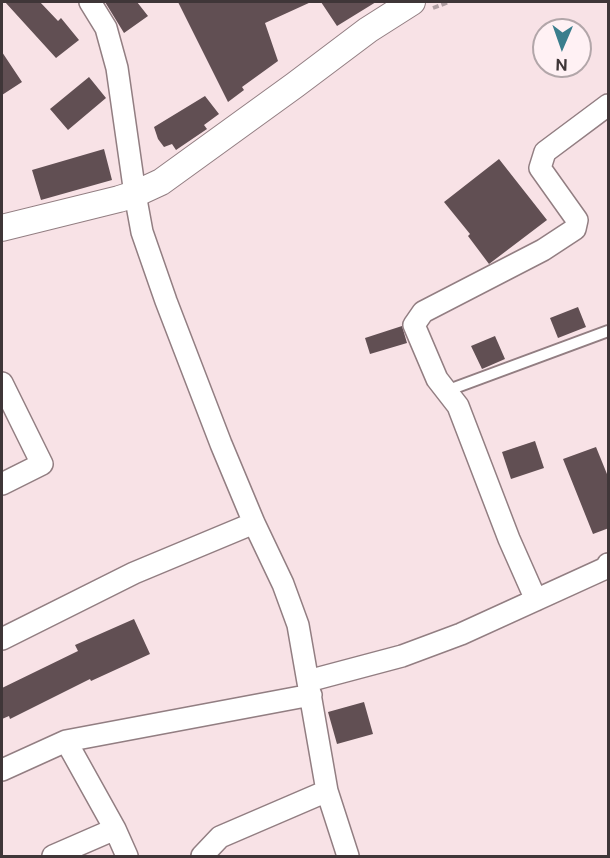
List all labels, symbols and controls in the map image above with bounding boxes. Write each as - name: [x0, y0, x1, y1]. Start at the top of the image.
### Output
- north arrow: [532, 18, 592, 78]
- text: N: [555, 55, 568, 74]

